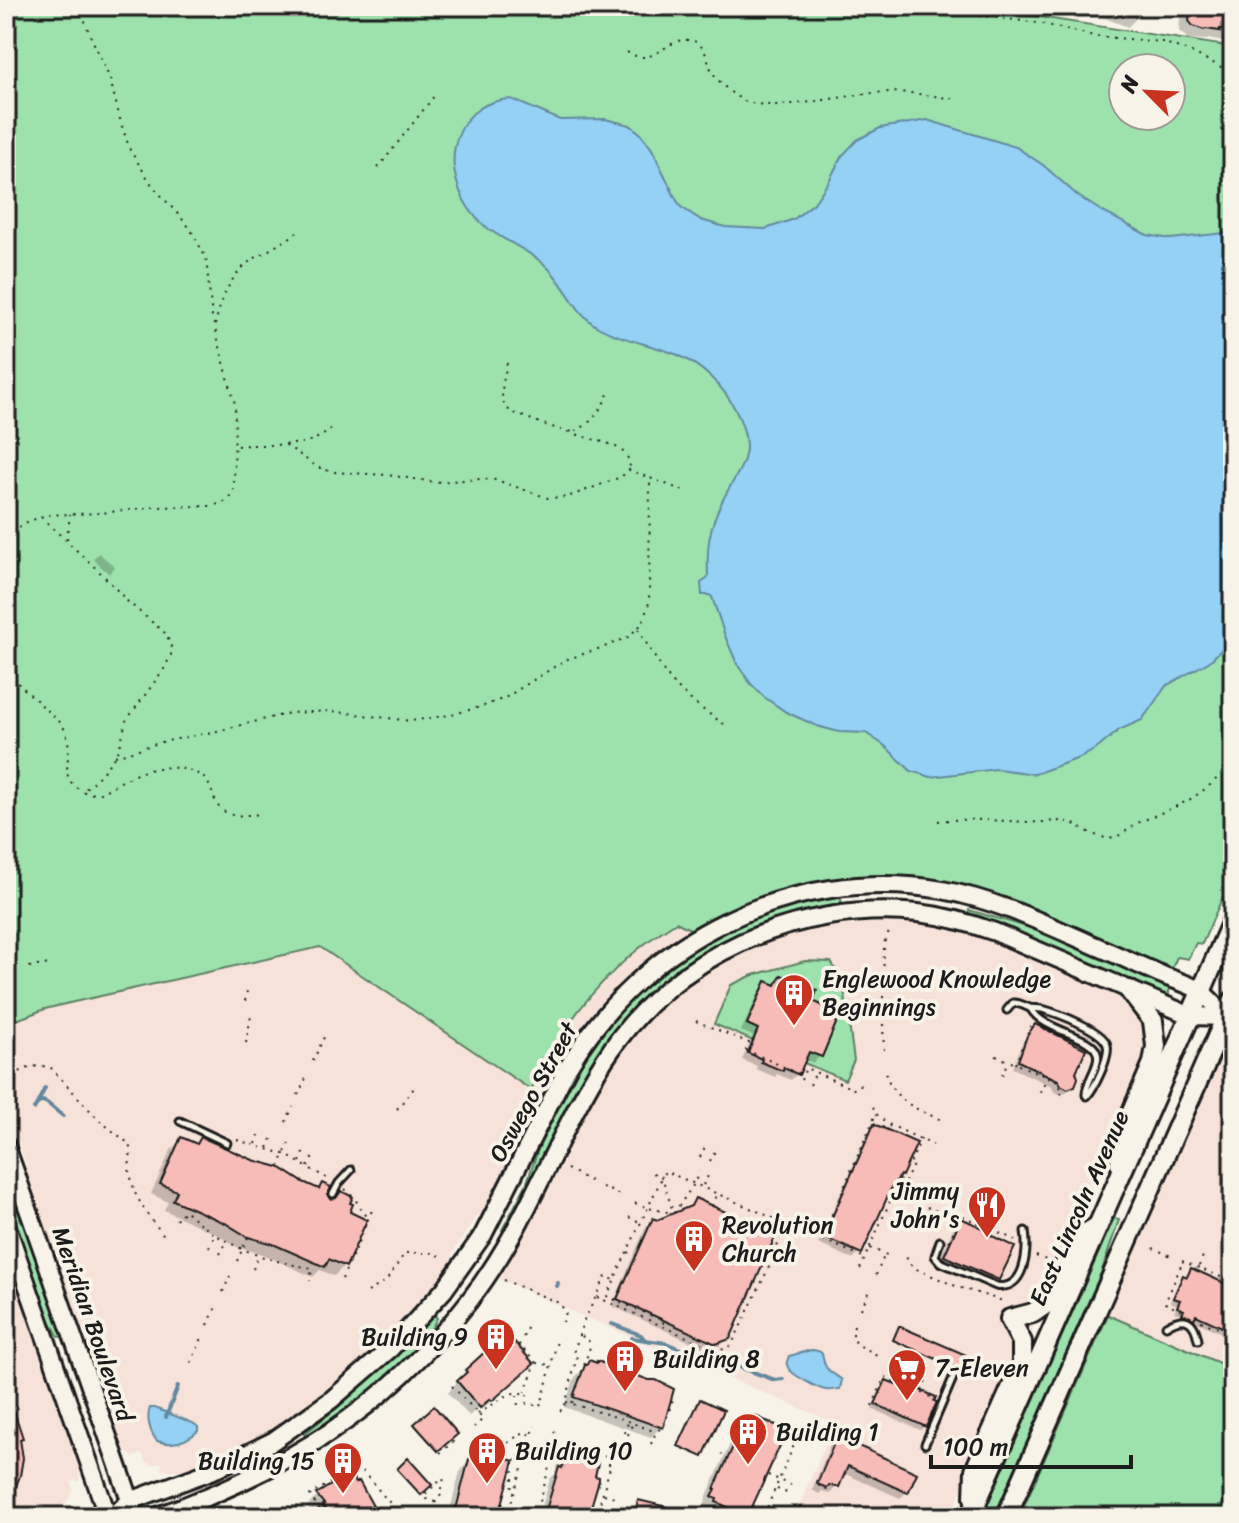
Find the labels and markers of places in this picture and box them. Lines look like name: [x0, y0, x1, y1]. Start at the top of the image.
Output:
place label: Englewood Knowledge Beginnings: [822, 958, 1051, 1028]
building icon: Englewood Knowledge Beginnings: [773, 972, 815, 1027]
place label: Jimmy John's: [890, 1170, 960, 1240]
restaurant icon: Jimmy John's: [966, 1184, 1008, 1239]
place label: Revolution Church: [722, 1204, 833, 1274]
building icon: Revolution Church: [673, 1218, 715, 1273]
place label: Building 9: [361, 1316, 468, 1358]
building icon: Building 9: [475, 1316, 517, 1371]
building icon: Building 8: [604, 1338, 646, 1393]
place label: Building 8: [653, 1338, 760, 1380]
supermarket icon: 7-Eleven: [886, 1347, 928, 1402]
place label: 7-Eleven: [935, 1347, 1029, 1389]
building icon: Building 1: [727, 1411, 769, 1466]
place label: Building 1: [776, 1411, 878, 1453]
building icon: Building 10: [466, 1430, 508, 1485]
place label: Building 10: [515, 1430, 633, 1472]
place label: Building 15: [198, 1440, 315, 1482]
building icon: Building 15: [322, 1440, 364, 1495]

